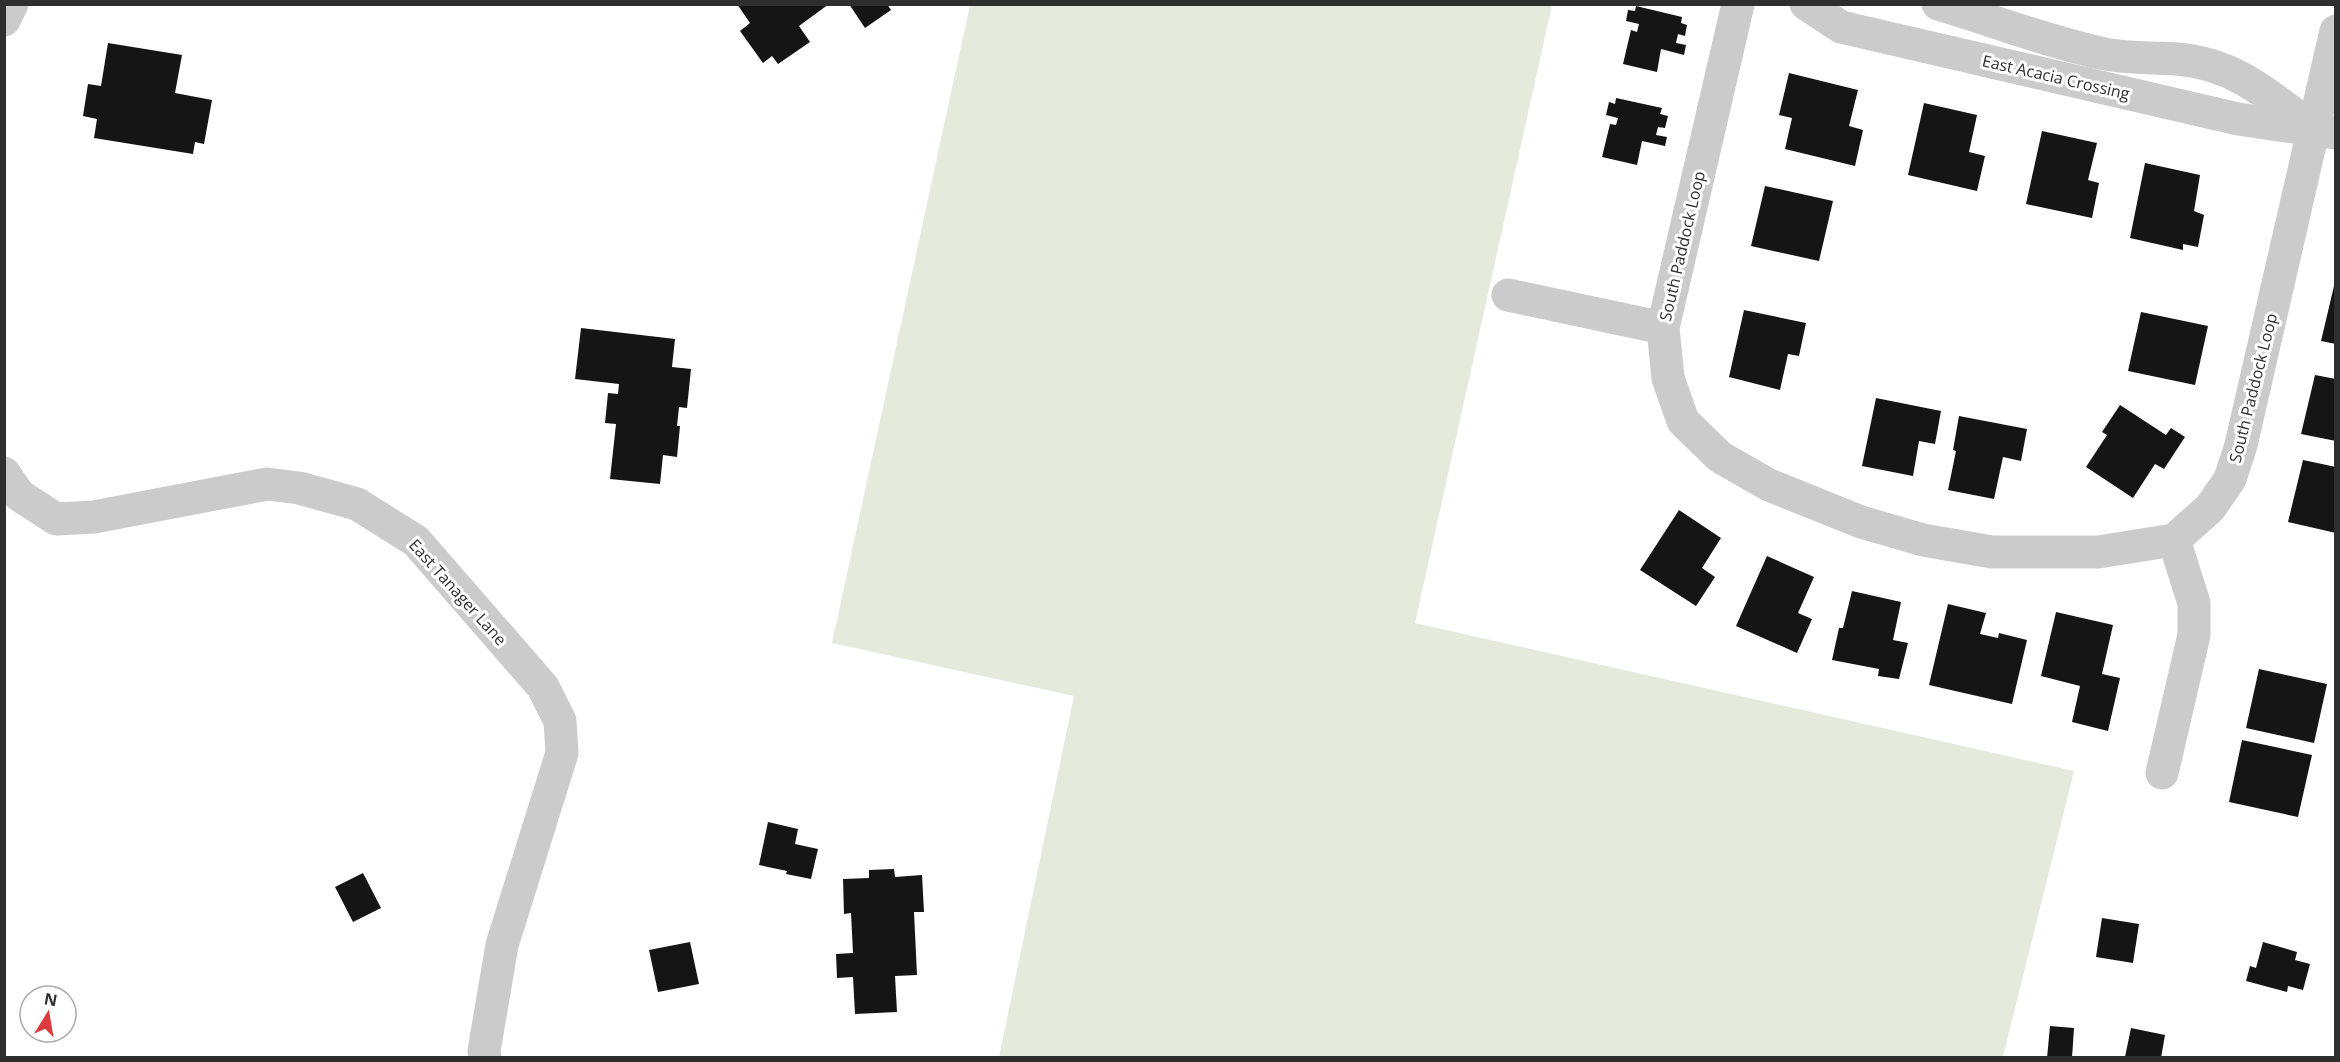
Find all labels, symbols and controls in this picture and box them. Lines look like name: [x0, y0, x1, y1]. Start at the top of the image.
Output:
street label: East Acacia Crossing: [1980, 49, 2132, 105]
street label: South Paddock Loop: [1654, 169, 1710, 323]
street label: South Paddock Loop: [2224, 311, 2282, 465]
street label: East Tanager Lane: [404, 534, 512, 650]
north arrow: [18, 984, 78, 1044]
text: N: [42, 987, 59, 1011]

